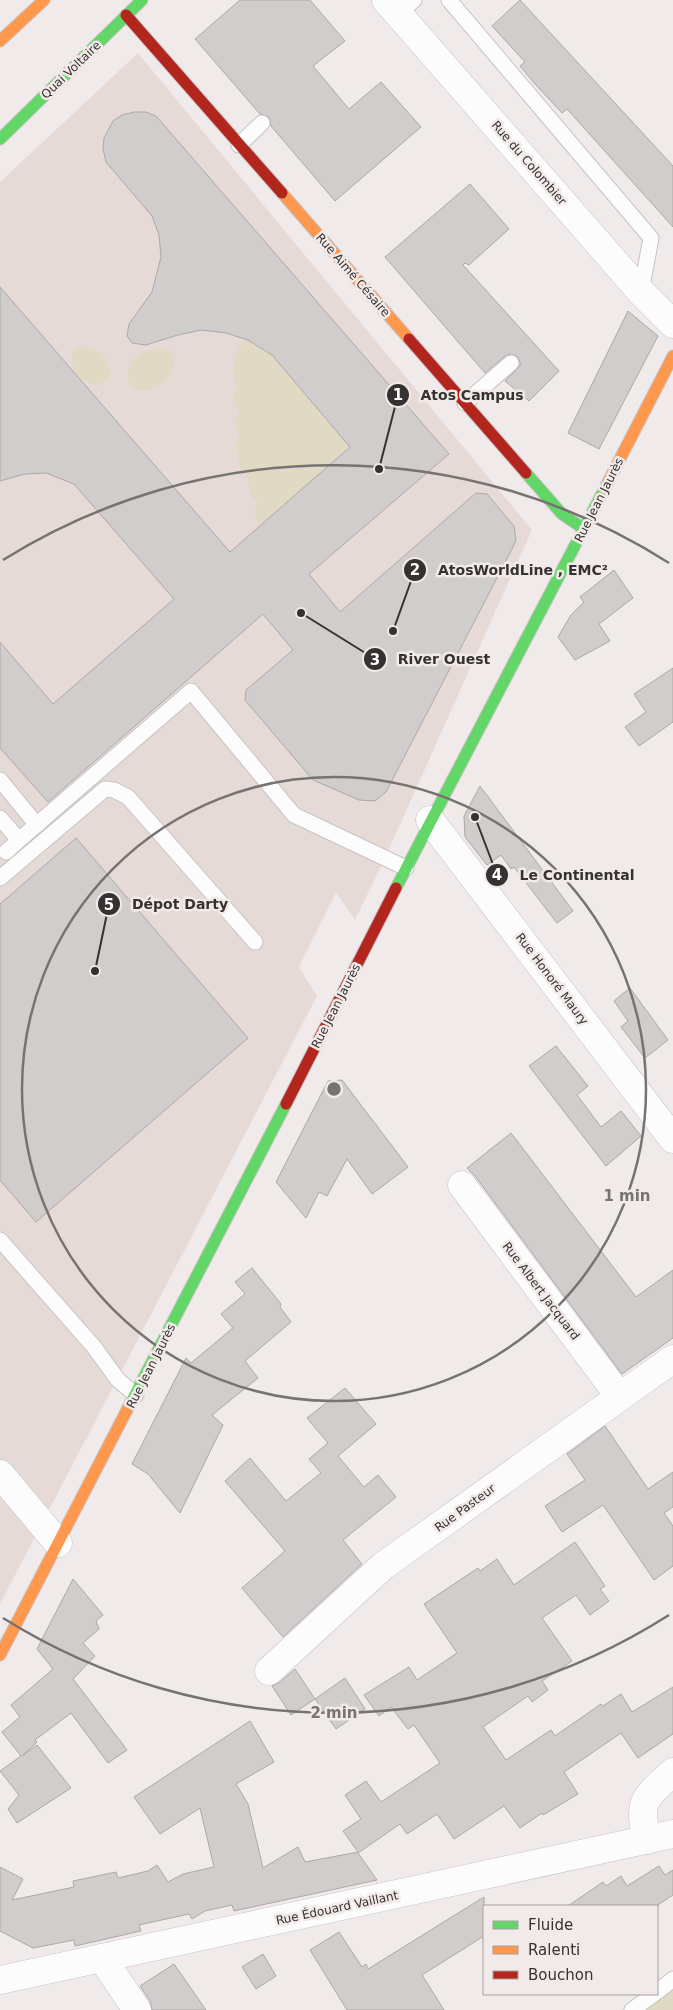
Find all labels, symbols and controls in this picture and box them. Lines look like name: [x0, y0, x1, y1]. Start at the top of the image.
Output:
street label: Quai Voltaire: [38, 38, 104, 102]
street label: Rue du Colombier: [489, 118, 569, 208]
street label: Rue Aimé Césaire: [313, 230, 393, 320]
callout: Atos Campus: [385, 380, 533, 409]
text: 1: [393, 386, 403, 404]
text: Atos Campus: [421, 387, 523, 403]
street label: Rue Jean Jaurès: [572, 455, 626, 545]
callout: AtosWorldLine , EMC²: [403, 556, 618, 585]
text: 2: [410, 561, 420, 579]
text: AtosWorldLine , EMC²: [438, 562, 608, 578]
callout: River Ouest: [363, 645, 500, 674]
text: 3: [370, 651, 380, 669]
text: River Ouest: [398, 651, 490, 667]
callout: Le Continental: [485, 861, 645, 890]
text: 4: [492, 866, 502, 884]
text: Le Continental: [519, 867, 635, 883]
callout: Dépot Darty: [97, 890, 238, 919]
text: 5: [104, 896, 114, 914]
text: Dépot Darty: [132, 896, 228, 912]
street label: Rue Honoré Maury: [513, 930, 591, 1028]
street label: Rue Jean Jaurès: [309, 961, 363, 1051]
centre of rings: [325, 1080, 343, 1098]
text: 1 min: [603, 1187, 651, 1205]
street label: Rue Albert Jacquard: [500, 1239, 582, 1343]
street label: Rue Jean Jaurès: [124, 1321, 178, 1411]
street label: Rue Pasteur: [432, 1481, 498, 1535]
text: 2 min: [310, 1704, 358, 1722]
street label: Rue Édouard Vaillant: [274, 1887, 400, 1928]
legend: [483, 1905, 658, 1995]
text: Fluide: [528, 1916, 573, 1934]
text: Ralenti: [528, 1941, 580, 1959]
text: Bouchon: [528, 1966, 593, 1984]

